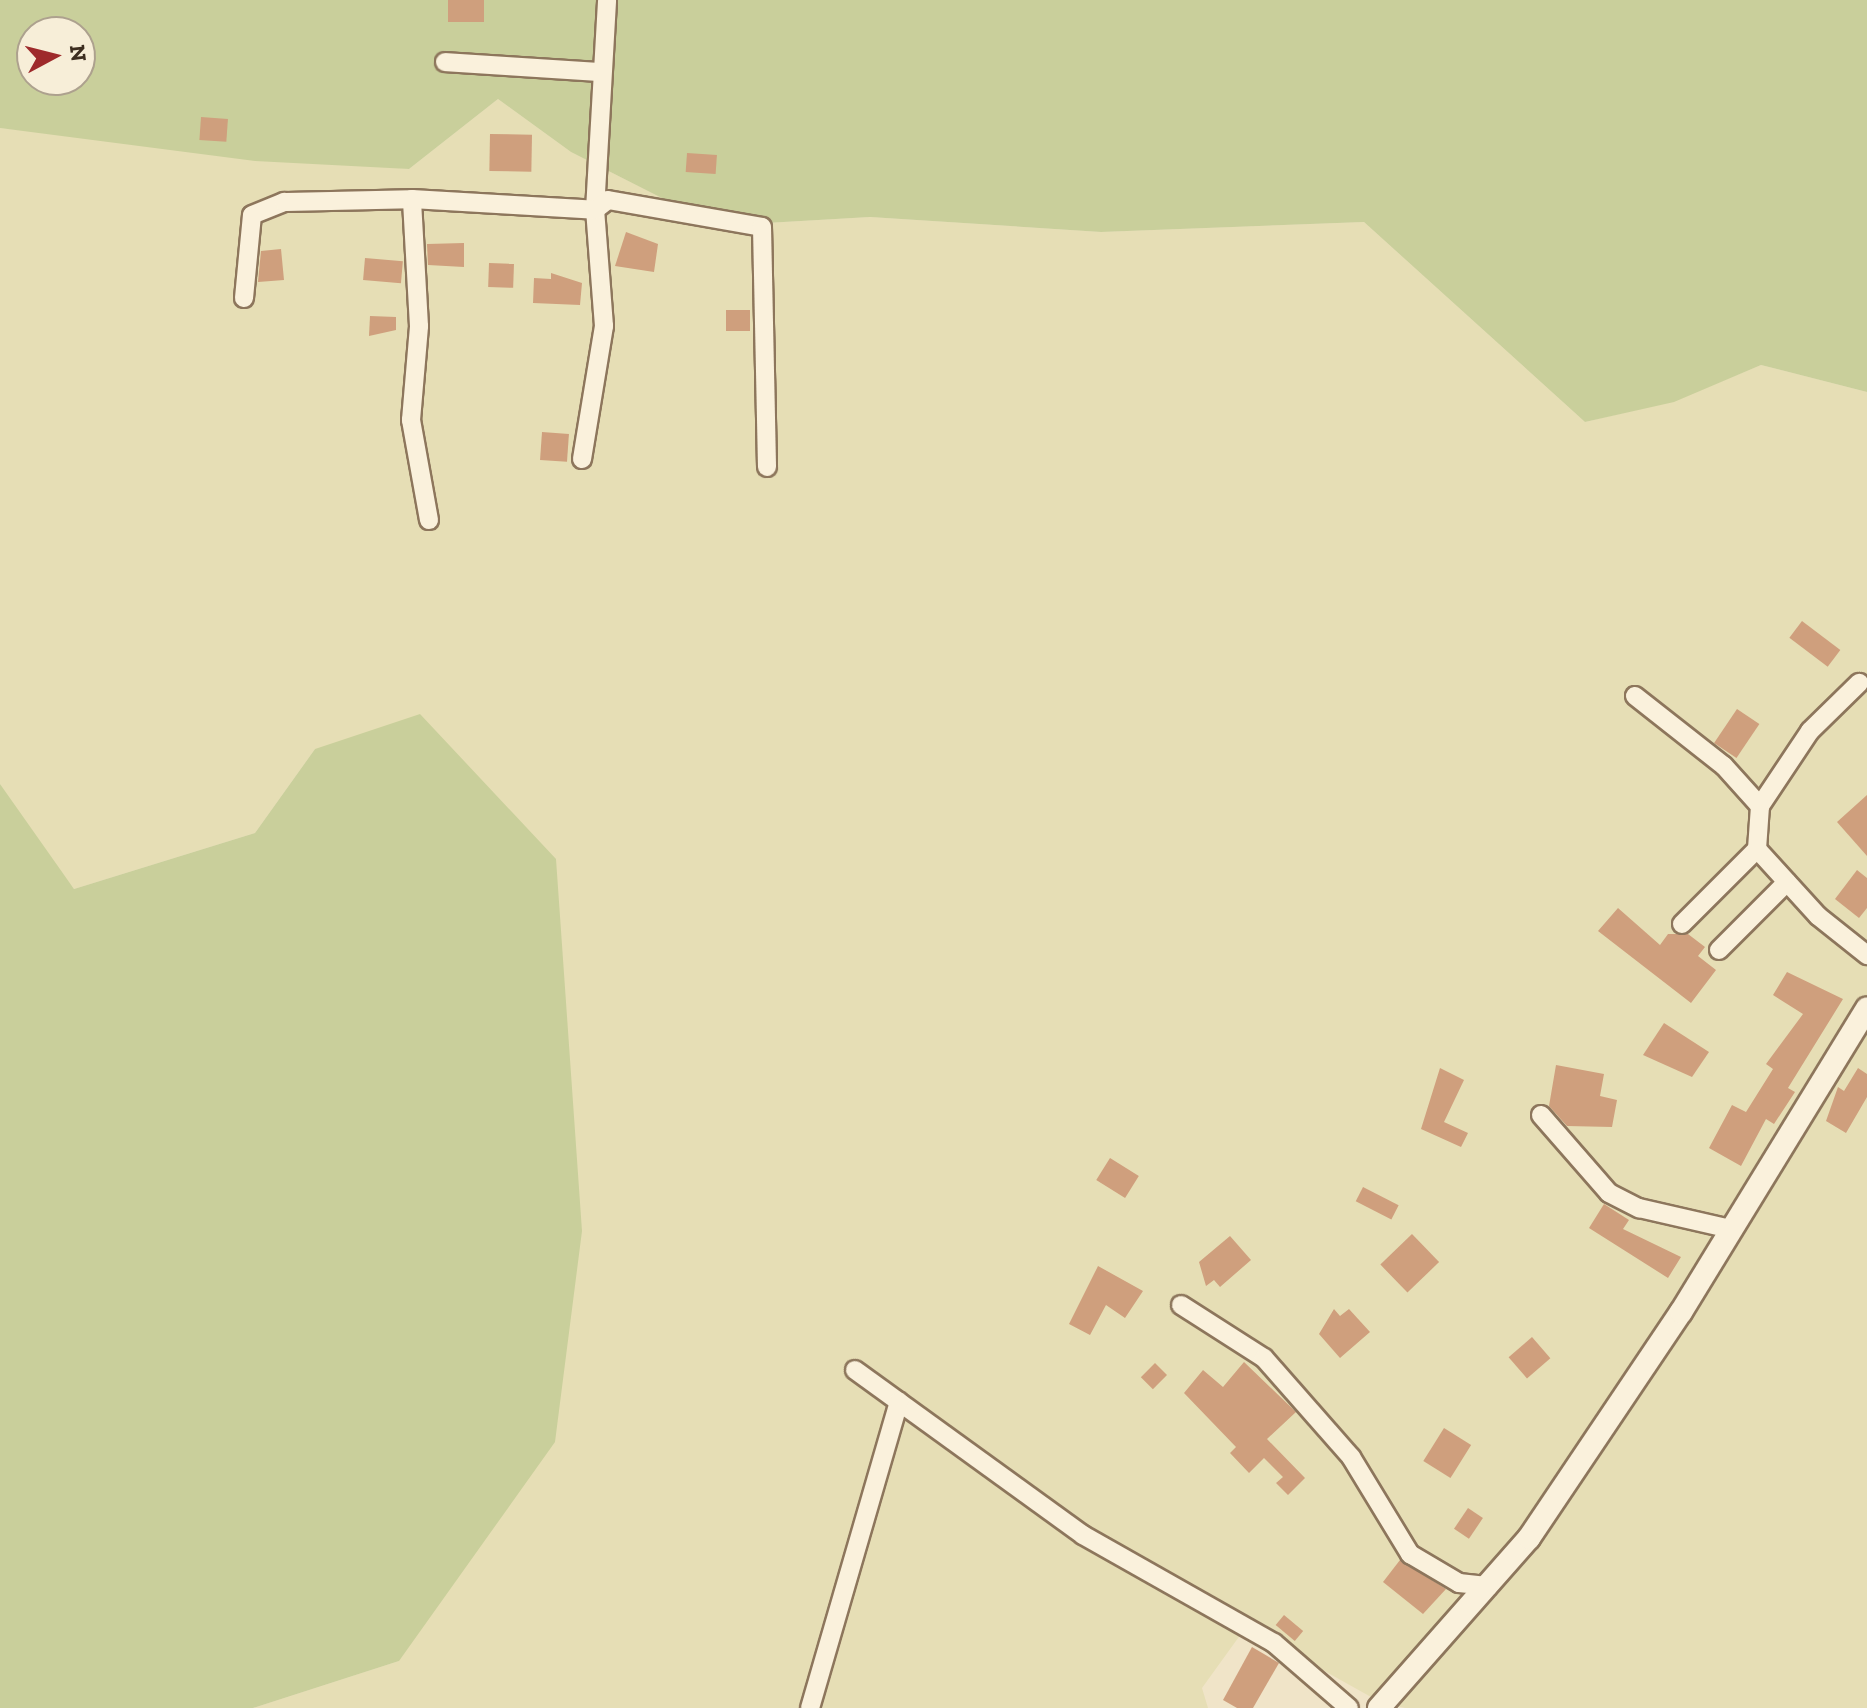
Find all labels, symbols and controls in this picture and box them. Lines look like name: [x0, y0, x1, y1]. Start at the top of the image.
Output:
north arrow: [16, 16, 96, 96]
text: N: [64, 43, 93, 63]

